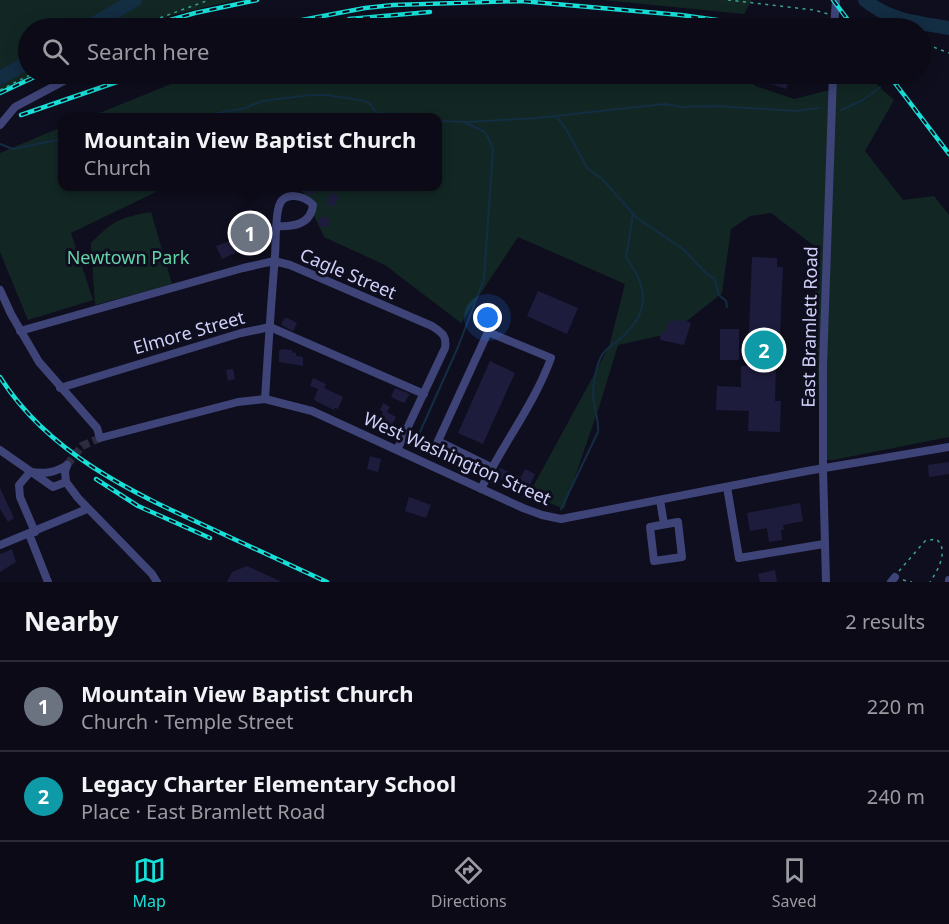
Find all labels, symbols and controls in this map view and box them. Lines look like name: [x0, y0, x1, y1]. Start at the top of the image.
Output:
search box: [18, 18, 931, 84]
icon: search: [39, 35, 72, 68]
text: Search here: [87, 36, 209, 66]
popup: [58, 113, 442, 191]
text: Mountain View Baptist Church: [84, 124, 416, 154]
text: Church: [84, 154, 151, 181]
pin: 1: [230, 210, 270, 256]
street label: Cagle Street: [297, 242, 401, 304]
park label: Newtown Park: [67, 245, 190, 269]
street label: East Bramlett Road: [796, 246, 822, 408]
your location: [473, 303, 502, 332]
street label: Elmore Street: [130, 305, 248, 359]
pin: 2: [744, 328, 783, 372]
street label: West Washington Street: [360, 406, 555, 511]
text: Nearby: [24, 603, 119, 639]
text: 2 results: [845, 608, 925, 635]
text: Mountain View Baptist Church: [81, 678, 413, 708]
text: 1: [38, 693, 49, 720]
text: 220 m: [867, 693, 925, 720]
text: Church · Temple Street: [81, 708, 293, 735]
text: Legacy Charter Elementary School: [81, 768, 456, 798]
text: 2: [38, 783, 49, 810]
text: 240 m: [867, 783, 925, 810]
text: Place · East Bramlett Road: [81, 798, 325, 825]
tab: Map: [132, 854, 166, 912]
tab: Directions: [431, 854, 507, 912]
tab: Saved: [772, 854, 816, 912]

